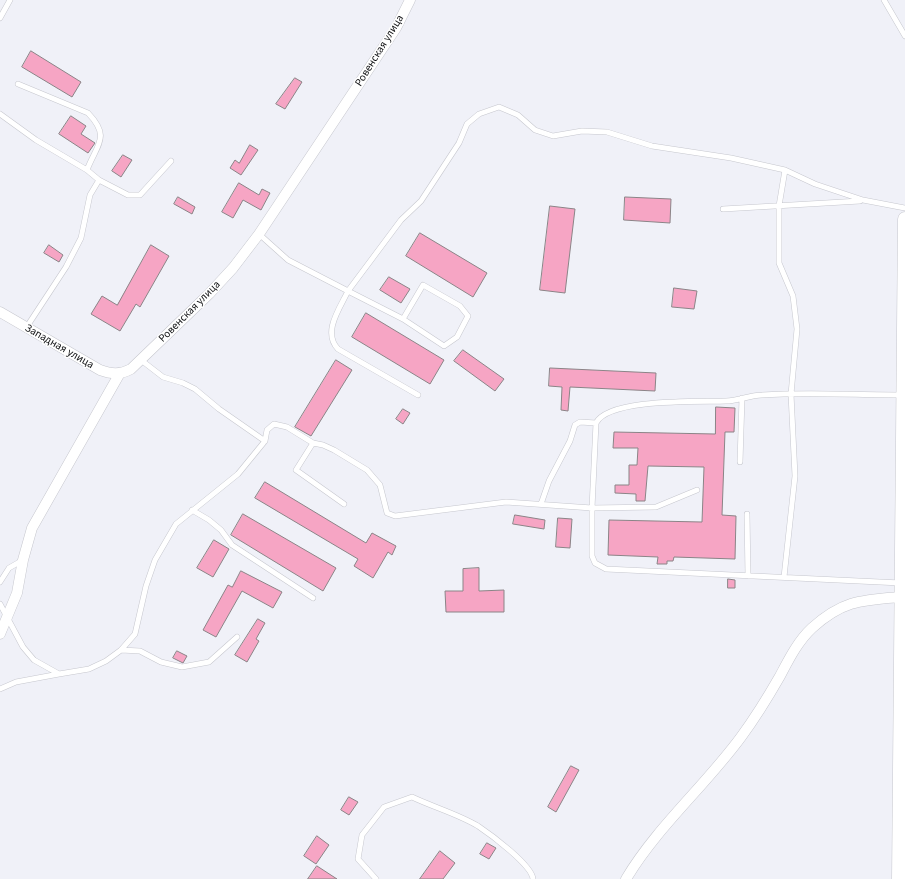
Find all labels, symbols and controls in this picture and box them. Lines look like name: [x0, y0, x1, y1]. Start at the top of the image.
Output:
street label: Ровенская улица: [353, 13, 407, 89]
street label: Ровенская улица: [156, 278, 224, 346]
street label: Западная улица: [22, 322, 96, 372]

